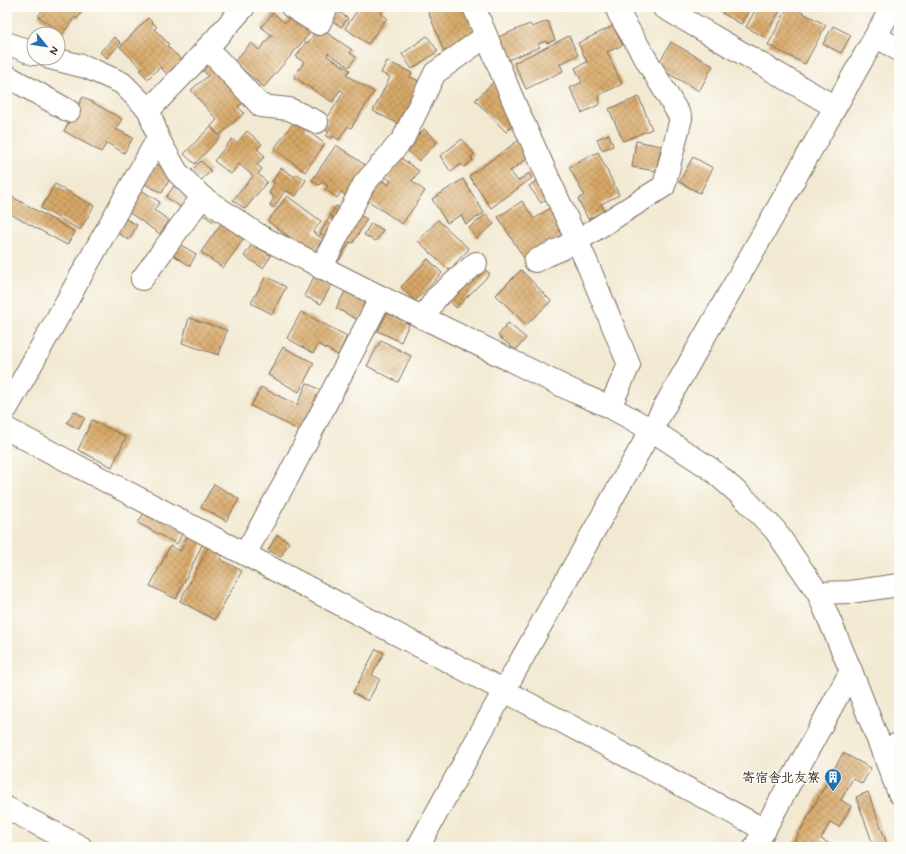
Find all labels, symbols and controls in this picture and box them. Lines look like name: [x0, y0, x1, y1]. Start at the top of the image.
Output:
north arrow: [26, 26, 66, 66]
text: N: [46, 44, 62, 57]
building icon: 寄宿舎北友寮: [823, 767, 843, 792]
place label: 寄宿舎北友寮: [742, 770, 820, 787]

